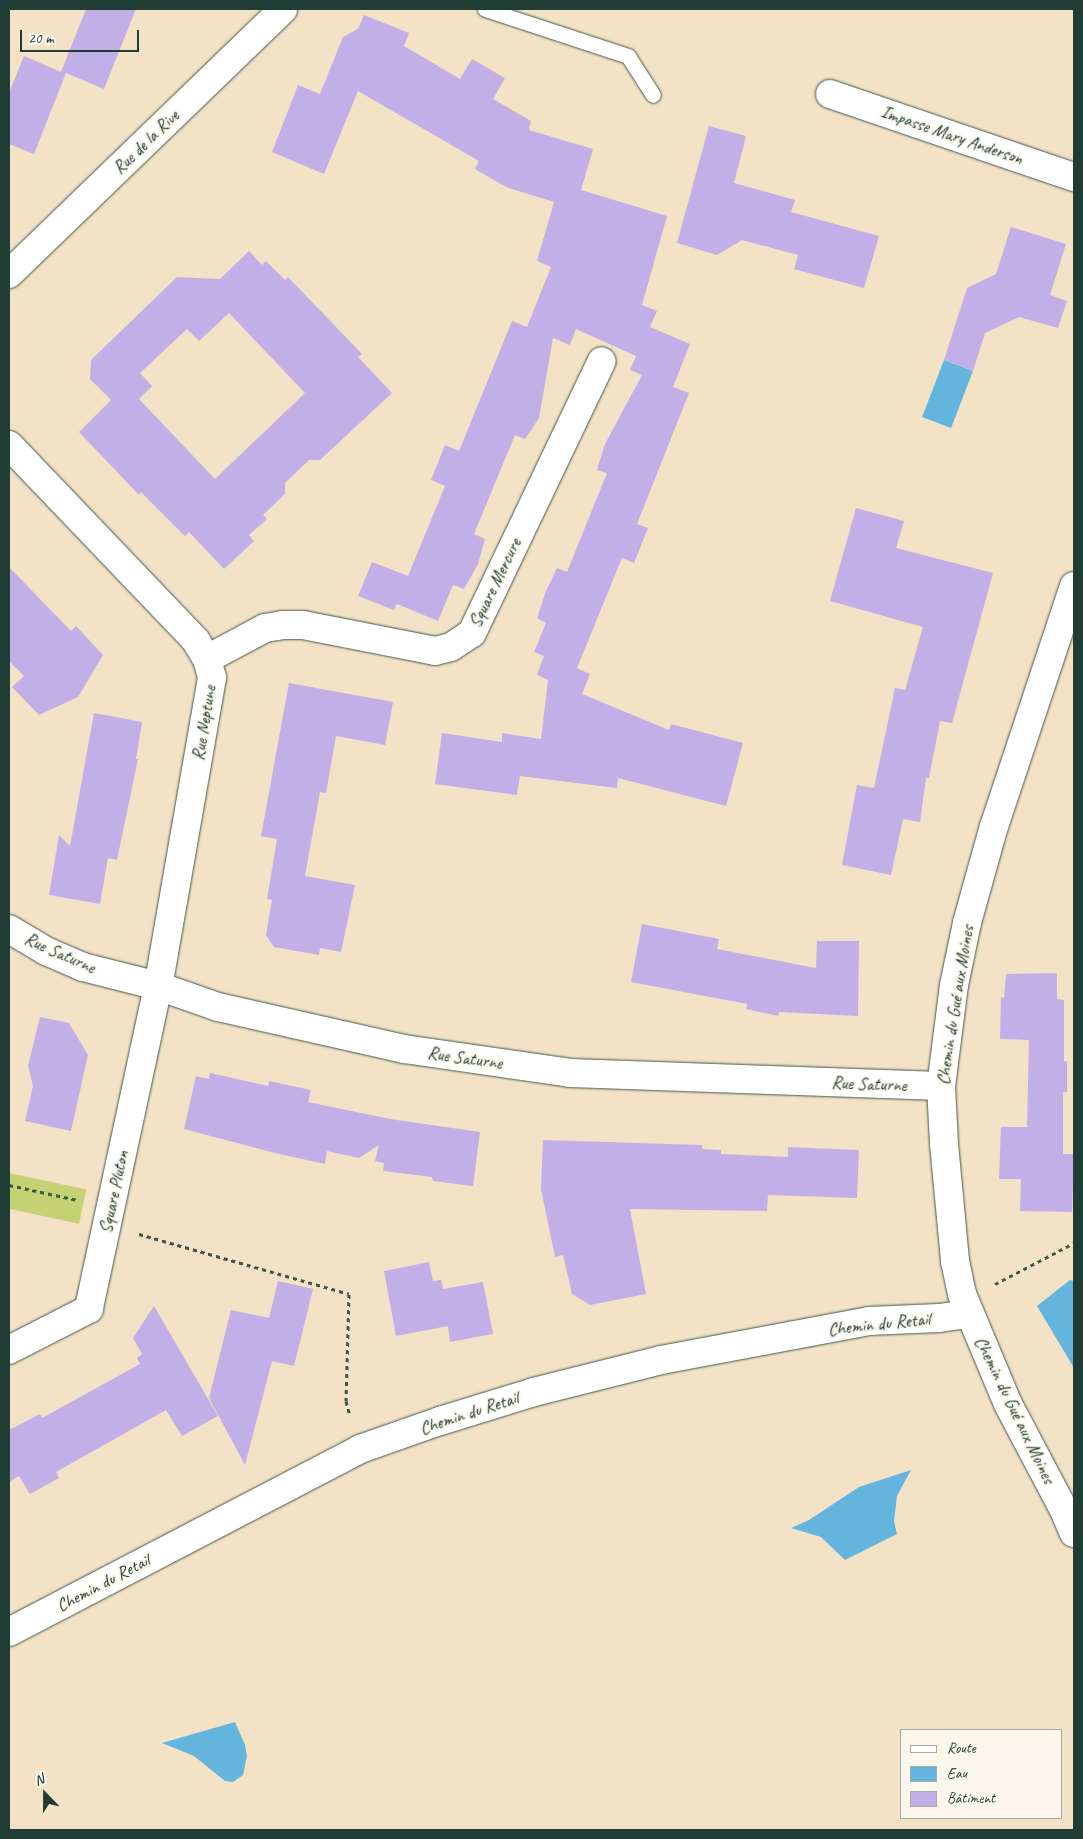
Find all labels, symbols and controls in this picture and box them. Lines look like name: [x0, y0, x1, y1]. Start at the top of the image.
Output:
scale bar: [22, 20, 141, 52]
text: 20 m: [28, 29, 54, 48]
street label: Impasse Mary Anderson: [878, 101, 1026, 169]
street label: Rue de la Rive: [108, 105, 184, 179]
street label: Square Mercure: [464, 535, 526, 631]
street label: Rue Neptune: [187, 684, 221, 762]
street label: Chemin du Gué aux Moines: [932, 924, 978, 1086]
street label: Rue Saturne: [21, 928, 99, 978]
street label: Rue Saturne: [426, 1042, 504, 1074]
street label: Rue Saturne: [831, 1072, 907, 1096]
street label: Square Pluton: [95, 1149, 133, 1235]
street label: Chemin du Retail: [827, 1308, 931, 1340]
street label: Chemin du Gué aux Moines: [970, 1333, 1060, 1487]
street label: Chemin du Retail: [417, 1387, 521, 1439]
street label: Chemin du Retail: [53, 1549, 153, 1617]
legend: [900, 1729, 1063, 1819]
text: Route: [947, 1739, 976, 1758]
text: Eau: [947, 1764, 967, 1783]
north arrow: [20, 1769, 70, 1819]
text: N: [32, 1770, 46, 1789]
text: Bâtiment: [947, 1789, 995, 1808]

